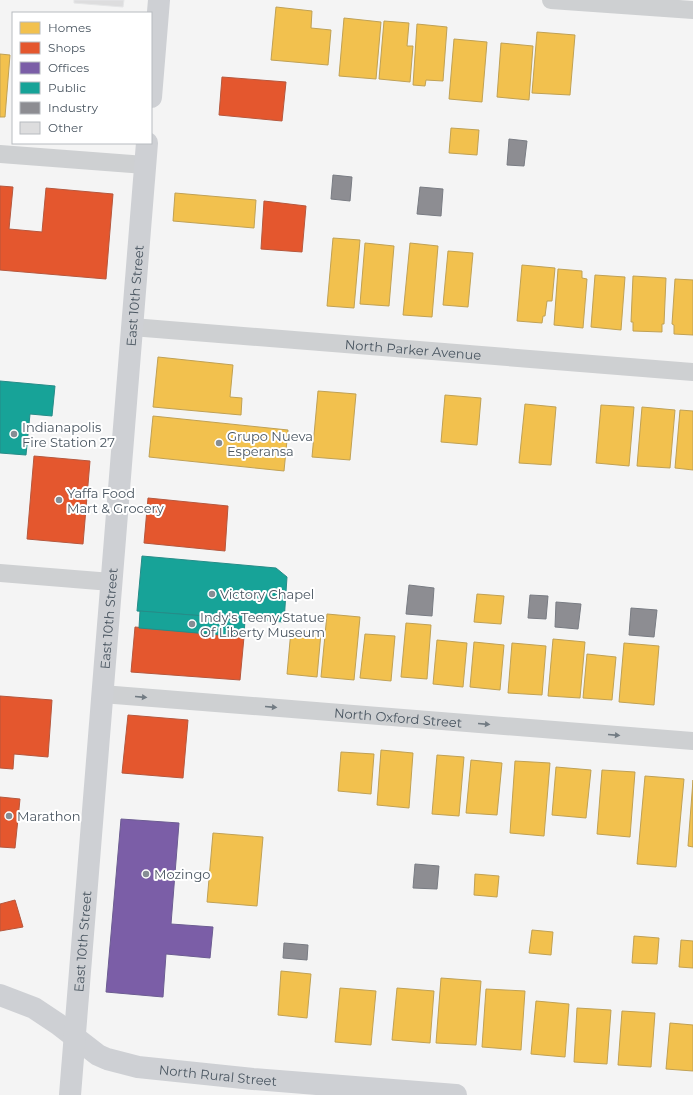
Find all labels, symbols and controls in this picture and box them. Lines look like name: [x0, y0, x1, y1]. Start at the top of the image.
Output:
legend: [12, 12, 152, 144]
text: Homes: [48, 20, 91, 35]
text: Shops: [48, 40, 85, 55]
text: Offices: [48, 60, 89, 75]
text: Public: [48, 80, 86, 95]
text: Industry: [48, 100, 98, 115]
text: Other: [48, 120, 83, 135]
street label: East 10th Street: [123, 244, 147, 347]
street label: North Parker Avenue: [344, 336, 482, 363]
place label: Indianapolis Fire Station 27: [22, 419, 115, 450]
place label: Grupo Nueva Esperansa: [227, 428, 313, 459]
marker: Indianapolis Fire Station 27: [9, 429, 19, 439]
marker: Grupo Nueva Esperansa: [214, 438, 224, 448]
place label: Yaffa Food Mart & Grocery: [67, 485, 165, 516]
marker: Yaffa Food Mart & Grocery: [54, 495, 64, 505]
street label: East 10th Street: [96, 567, 121, 670]
place label: Victory Chapel: [220, 586, 314, 602]
marker: Victory Chapel: [207, 589, 217, 599]
place label: Indy's Teeny Statue Of Liberty Museum: [200, 609, 325, 640]
marker: Indy's Teeny Statue Of Liberty Museum: [187, 619, 197, 629]
one-way arrow: [135, 693, 147, 700]
one-way arrow: [265, 704, 277, 711]
street label: North Oxford Street: [333, 704, 463, 731]
one-way arrow: [478, 721, 490, 728]
one-way arrow: [608, 732, 620, 738]
place label: Marathon: [17, 808, 80, 824]
marker: Marathon: [4, 811, 14, 821]
place label: Mozingo: [154, 866, 210, 882]
marker: Mozingo: [141, 869, 151, 879]
street label: East 10th Street: [70, 890, 94, 993]
street label: North Rural Street: [158, 1061, 277, 1089]

